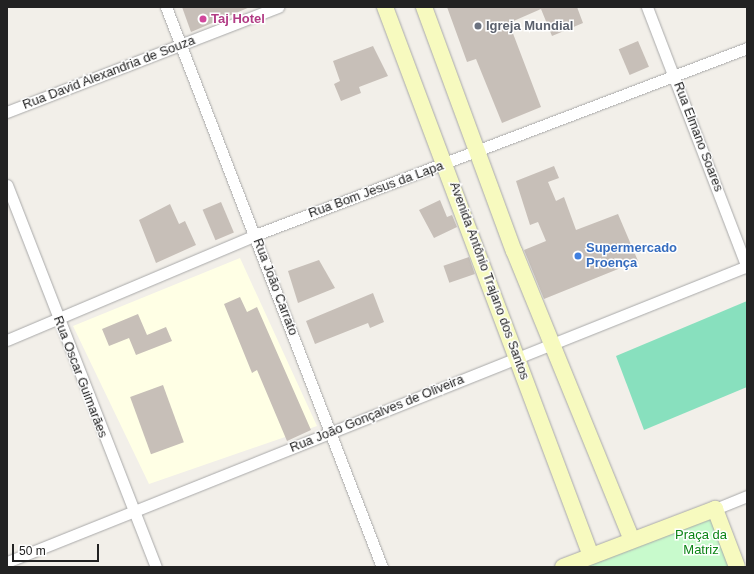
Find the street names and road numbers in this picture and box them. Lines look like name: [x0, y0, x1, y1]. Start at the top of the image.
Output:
street label: Rua David Alexandria de Souza: [20, 33, 198, 113]
street label: Rua Elmano Soares: [670, 80, 726, 194]
street label: Rua Bom Jesus da Lapa: [306, 158, 446, 222]
street label: Avenida Antônio Trajano dos Santos: [446, 180, 532, 382]
street label: Rua João Carrato: [249, 236, 301, 338]
street label: Rua Oscar Guimarães: [50, 314, 110, 440]
street label: Rua João Gonçalves de Oliveira: [288, 372, 466, 456]

